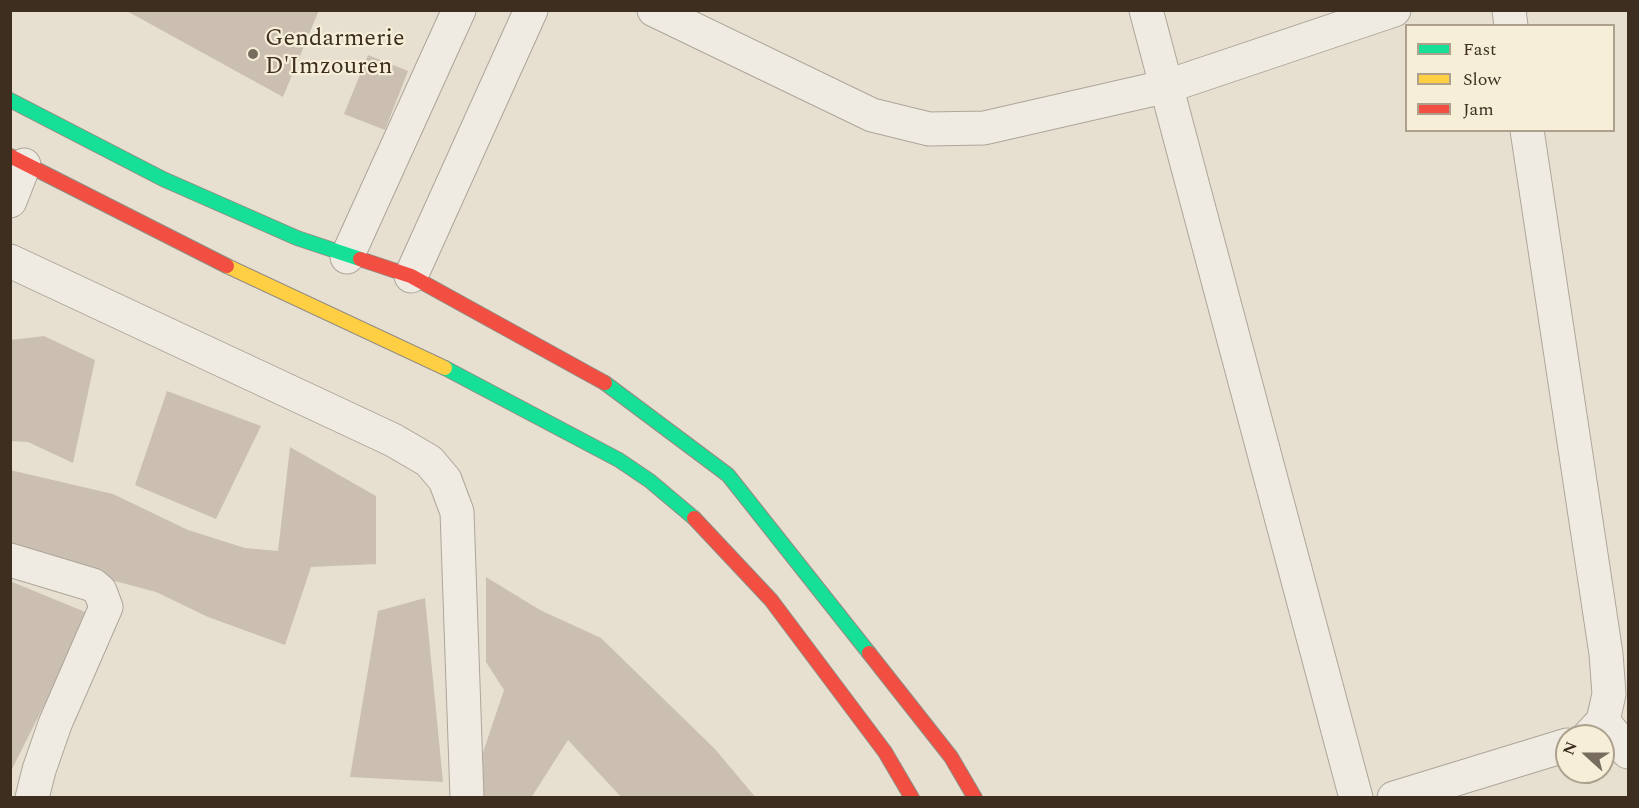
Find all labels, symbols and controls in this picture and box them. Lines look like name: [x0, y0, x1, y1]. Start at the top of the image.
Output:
legend: [1405, 24, 1615, 132]
place label: Gendarmerie D'Imzouren: [265, 26, 405, 82]
text: Fast: [1463, 36, 1496, 63]
marker: Gendarmerie D'Imzouren: [246, 47, 260, 61]
text: Slow: [1463, 66, 1501, 93]
text: Jam: [1463, 96, 1494, 123]
north arrow: [1555, 724, 1615, 784]
text: N: [1557, 738, 1584, 759]

